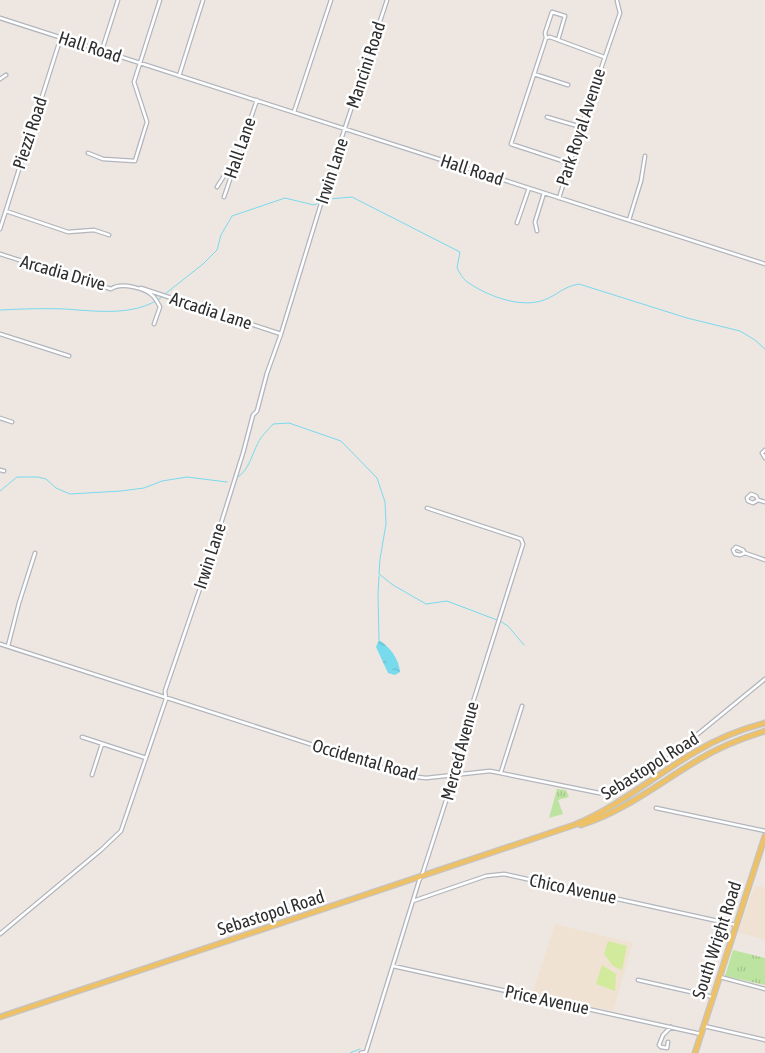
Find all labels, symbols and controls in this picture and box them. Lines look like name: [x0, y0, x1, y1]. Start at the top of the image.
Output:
street label: Mancini Road: [342, 19, 389, 111]
street label: Hall Road: [56, 26, 124, 67]
street label: Park Royal Avenue: [552, 65, 609, 188]
street label: Piezzi Road: [8, 94, 51, 172]
street label: Hall Lane: [219, 115, 260, 181]
street label: Irwin Lane: [311, 135, 352, 207]
street label: Hall Road: [438, 149, 506, 190]
street label: Arcadia Drive: [18, 250, 108, 295]
street label: Arcadia Lane: [168, 287, 255, 334]
street label: Irwin Lane: [189, 520, 230, 592]
street label: Merced Avenue: [436, 699, 483, 802]
street label: Sebastopol Road: [597, 727, 702, 804]
street label: Occidental Road: [310, 734, 420, 785]
street label: Chico Avenue: [528, 869, 619, 908]
street label: South Wright Road: [688, 879, 745, 1001]
street label: Sebastopol Road: [215, 885, 327, 940]
street label: Price Avenue: [503, 980, 591, 1019]

